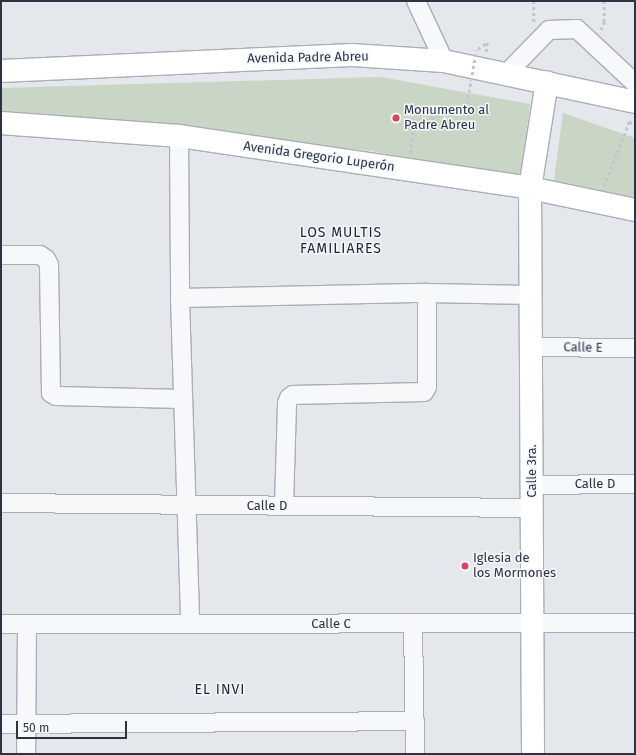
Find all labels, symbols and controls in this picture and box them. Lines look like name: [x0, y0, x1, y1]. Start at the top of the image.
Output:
street label: Avenida Padre Abreu: [247, 49, 369, 67]
place label: Monumento al Padre Abreu: [404, 103, 489, 134]
marker: Monumento al Padre Abreu: [391, 113, 401, 123]
street label: Avenida Gregorio Luperón: [242, 139, 396, 175]
district label: LOS MULTIS FAMILIARES: [300, 225, 382, 258]
street label: Calle E: [563, 340, 603, 356]
street label: Calle 3ra.: [524, 444, 540, 498]
street label: Calle D: [575, 476, 615, 492]
street label: Calle D: [247, 498, 287, 514]
place label: Iglesia de los Mormones: [473, 551, 556, 582]
marker: Iglesia de los Mormones: [460, 561, 470, 571]
street label: Calle C: [311, 616, 351, 632]
district label: EL INVI: [195, 682, 245, 698]
scale bar: [18, 713, 129, 739]
text: 50 m: [23, 721, 49, 735]

